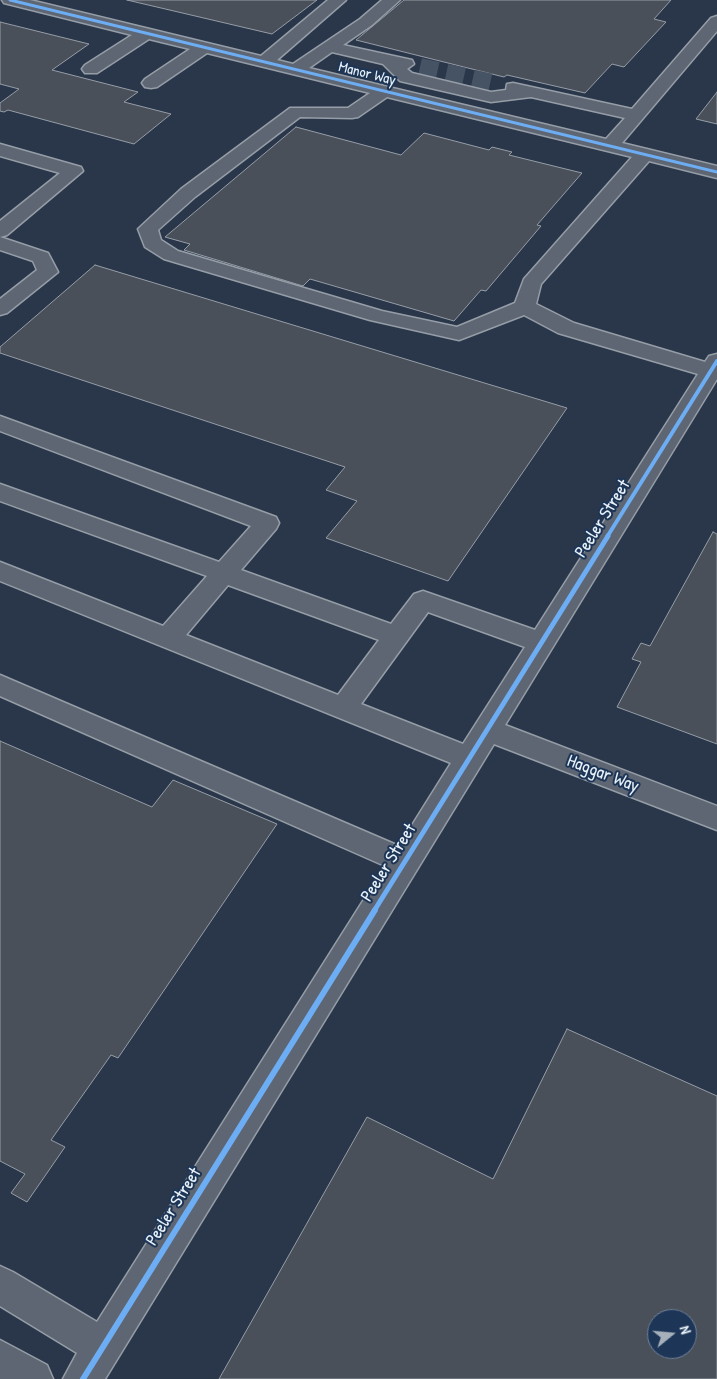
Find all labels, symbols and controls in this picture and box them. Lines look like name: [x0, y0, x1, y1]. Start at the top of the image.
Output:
street label: Manor Way: [337, 58, 397, 90]
street label: Peeler Street: [571, 476, 635, 562]
street label: Haggar Way: [564, 750, 642, 798]
street label: Peeler Street: [357, 820, 421, 906]
street label: Peeler Street: [142, 1164, 206, 1250]
north arrow: [647, 1309, 697, 1359]
text: N: [676, 1323, 696, 1336]

